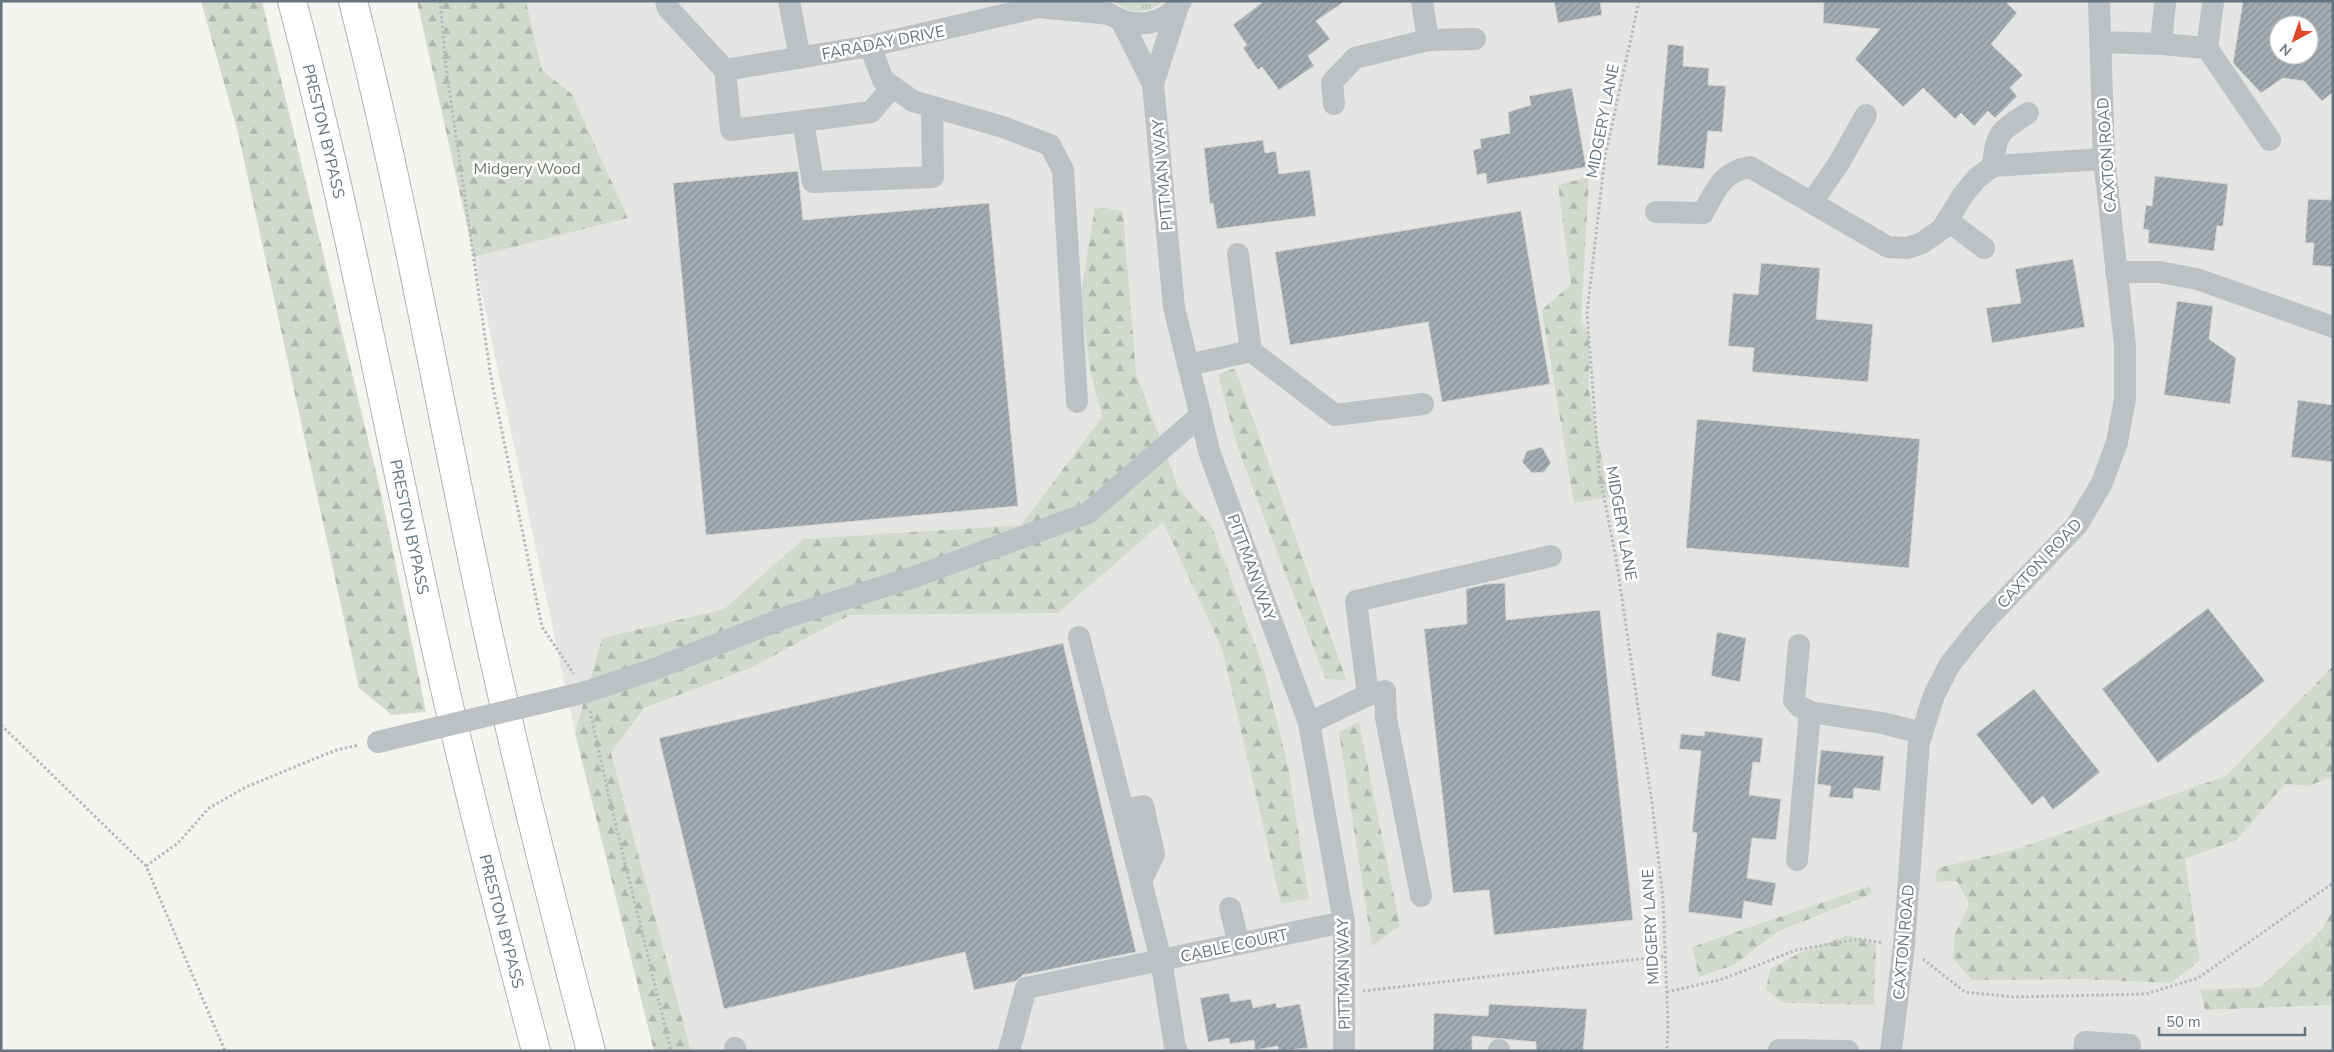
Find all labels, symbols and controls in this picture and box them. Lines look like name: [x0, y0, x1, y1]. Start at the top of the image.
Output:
north arrow: [2269, 15, 2319, 65]
street label: FARADAY DRIVE: [820, 20, 946, 66]
text: N: [2276, 39, 2296, 60]
street label: PRESTON BYPASS: [297, 62, 350, 201]
street label: MIDGERY LANE: [1581, 62, 1625, 180]
street label: CAXTON ROAD: [2092, 96, 2122, 213]
street label: PITTMAN WAY: [1147, 118, 1179, 232]
park label: Midgery Wood: [474, 158, 580, 180]
street label: PRESTON BYPASS: [384, 458, 434, 597]
street label: MIDGERY LANE: [1600, 464, 1642, 582]
street label: PITTMAN WAY: [1222, 511, 1281, 624]
street label: CAXTON ROAD: [1992, 514, 2087, 613]
street label: PRESTON BYPASS: [473, 852, 529, 991]
street label: MIDGERY LANE: [1637, 868, 1665, 985]
street label: CAXTON ROAD: [1888, 884, 1920, 1001]
street label: PITTMAN WAY: [1332, 917, 1356, 1030]
street label: CABLE COURT: [1178, 924, 1290, 968]
scale bar: [2159, 1004, 2305, 1036]
text: 50 m: [2166, 1012, 2201, 1032]

